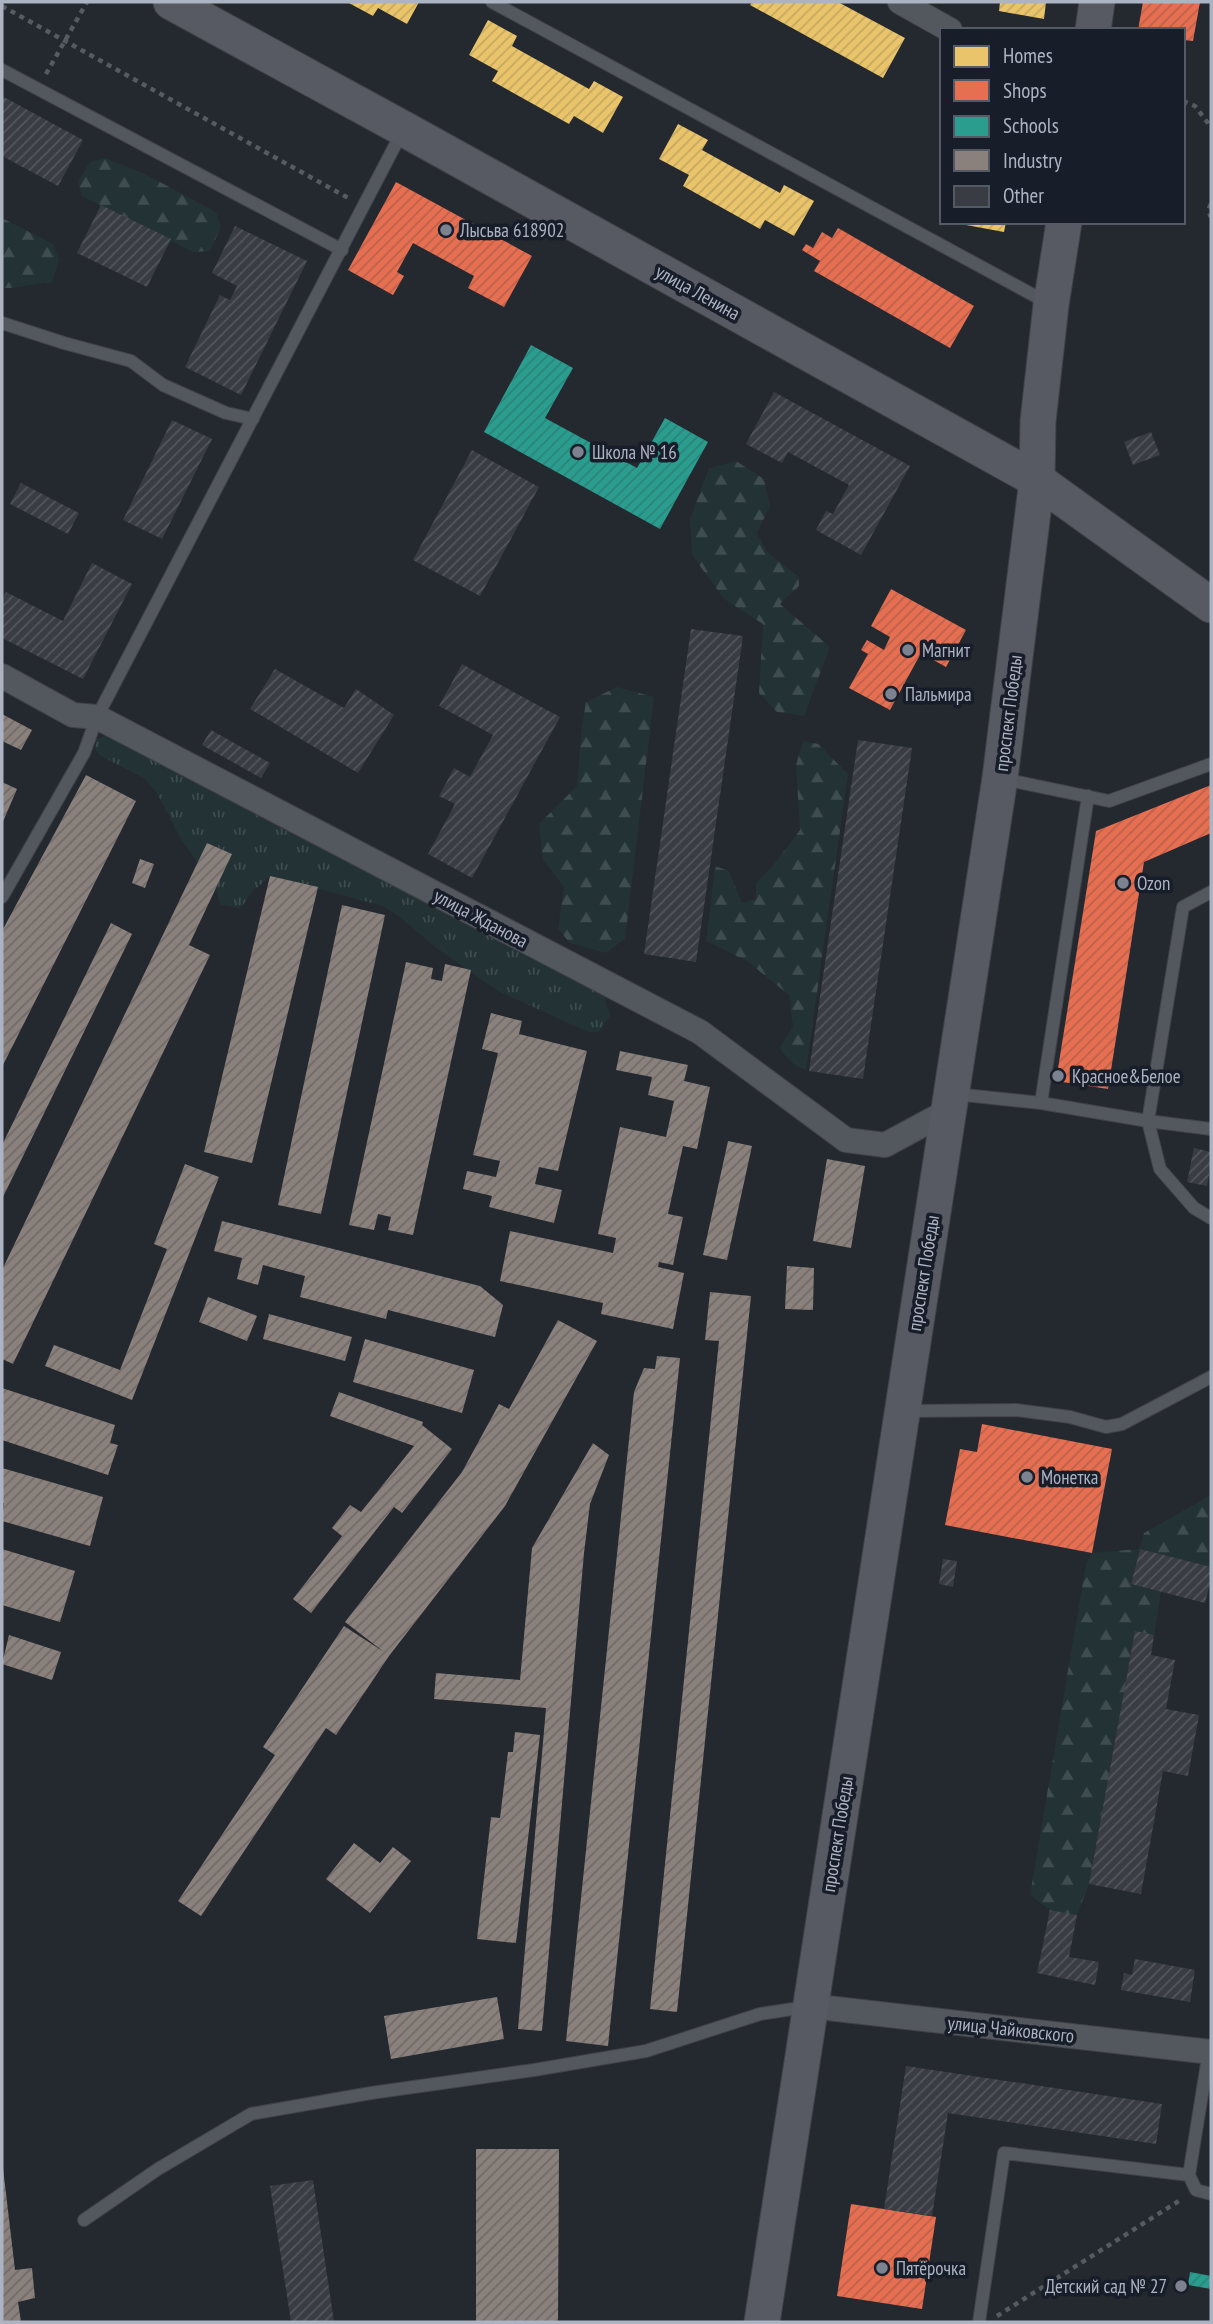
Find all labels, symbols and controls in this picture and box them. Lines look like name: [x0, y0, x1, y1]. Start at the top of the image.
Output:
legend: [940, 28, 1185, 224]
text: Homes: [1003, 42, 1053, 69]
text: Shops: [1003, 77, 1047, 104]
text: Schools: [1003, 112, 1059, 139]
text: Industry: [1003, 147, 1062, 174]
text: Other: [1003, 182, 1044, 209]
place label: Лысьва 618902: [459, 218, 564, 242]
marker: Лысьва 618902: [438, 222, 454, 238]
street label: улица Ленина: [652, 259, 744, 325]
place label: Школа № 16: [592, 440, 677, 464]
marker: Школа № 16: [570, 444, 586, 460]
place label: Магнит: [922, 638, 971, 662]
marker: Магнит: [900, 642, 916, 658]
street label: проспект Победы: [989, 654, 1027, 772]
place label: Пальмира: [905, 682, 972, 706]
marker: Пальмира: [883, 686, 899, 702]
place label: Ozon: [1137, 871, 1170, 895]
marker: Ozon: [1115, 875, 1131, 891]
street label: улица Жданова: [430, 883, 532, 953]
place label: Красное&Белое: [1072, 1064, 1181, 1088]
marker: Красное&Белое: [1050, 1068, 1066, 1084]
street label: проспект Победы: [902, 1213, 944, 1333]
place label: Монетка: [1041, 1465, 1098, 1489]
marker: Монетка: [1019, 1469, 1035, 1485]
street label: проспект Победы: [816, 1774, 858, 1894]
street label: улица Чайковского: [947, 2010, 1075, 2048]
place label: Пятёрочка: [896, 2256, 966, 2280]
marker: Пятёрочка: [874, 2260, 890, 2276]
place label: Детский сад № 27: [1045, 2274, 1167, 2298]
marker: Детский сад № 27: [1173, 2278, 1189, 2294]

